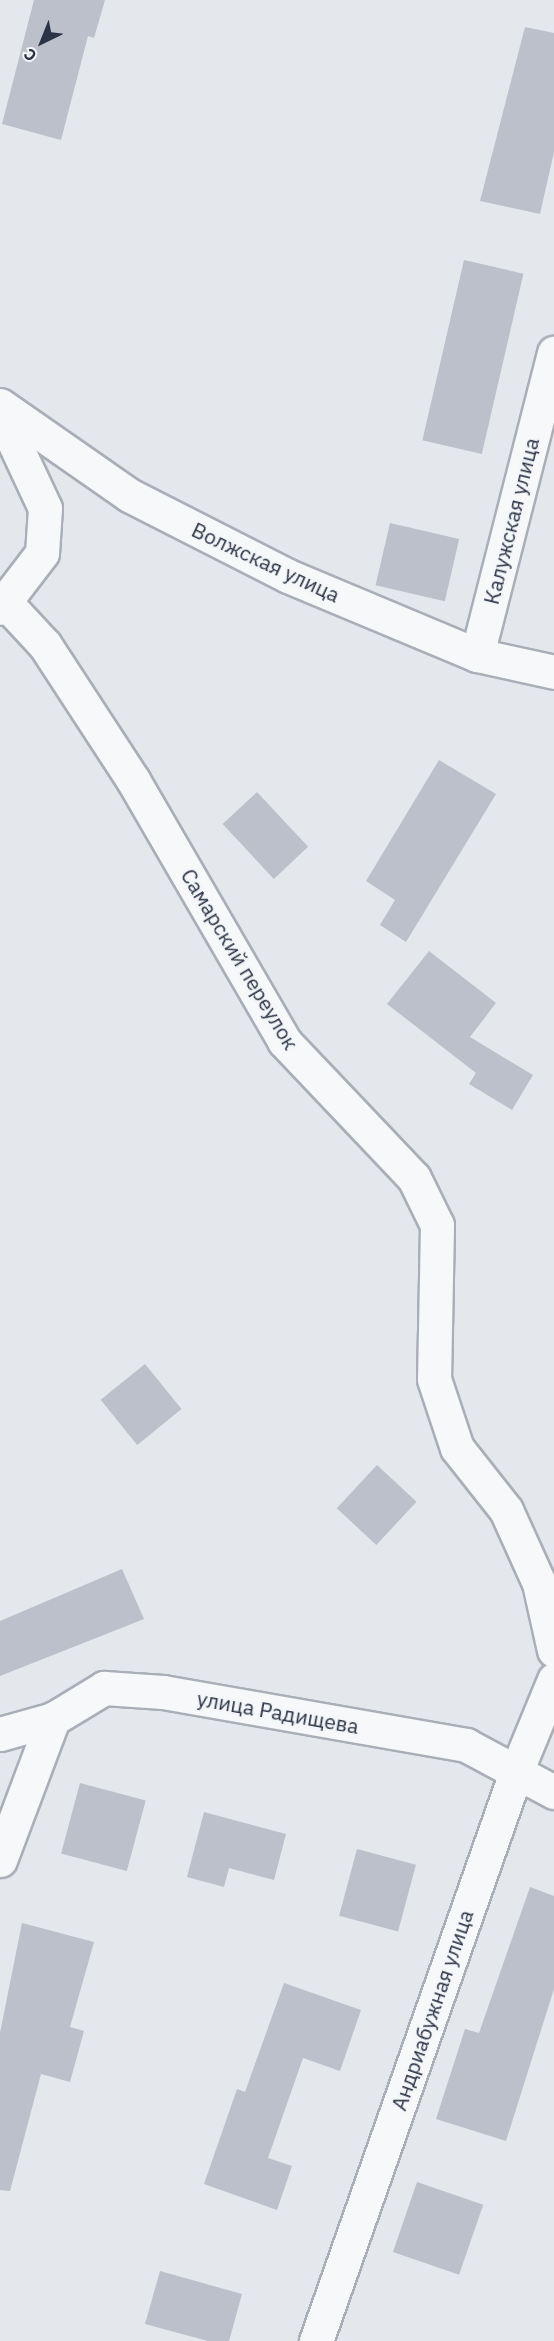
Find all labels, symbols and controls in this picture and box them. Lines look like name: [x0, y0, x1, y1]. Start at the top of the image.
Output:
north arrow: [12, 12, 72, 72]
text: С: [19, 44, 40, 66]
street label: Калужская улица: [478, 435, 544, 607]
street label: Волжская улица: [188, 517, 344, 607]
street label: Самарский переулок: [176, 864, 304, 1054]
street label: улица Радищева: [195, 1685, 361, 1739]
street label: Андриабужная улица: [386, 1906, 478, 2114]

